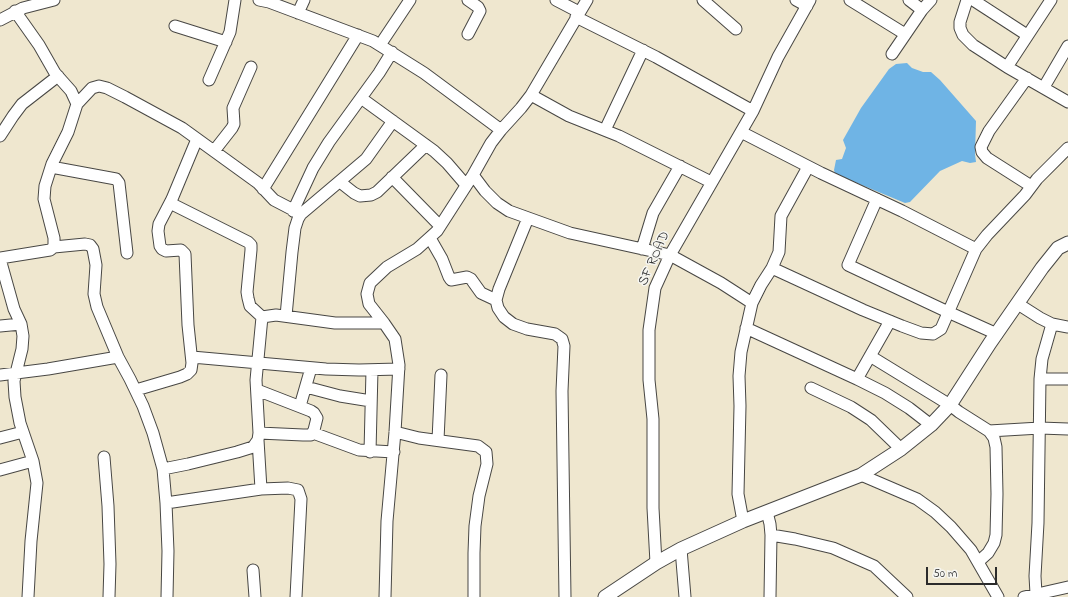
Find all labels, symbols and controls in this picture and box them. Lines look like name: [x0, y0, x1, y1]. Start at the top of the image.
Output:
street label: SF ROAD: [636, 229, 674, 289]
scale bar: [928, 559, 999, 585]
text: 50 m: [933, 565, 957, 583]

